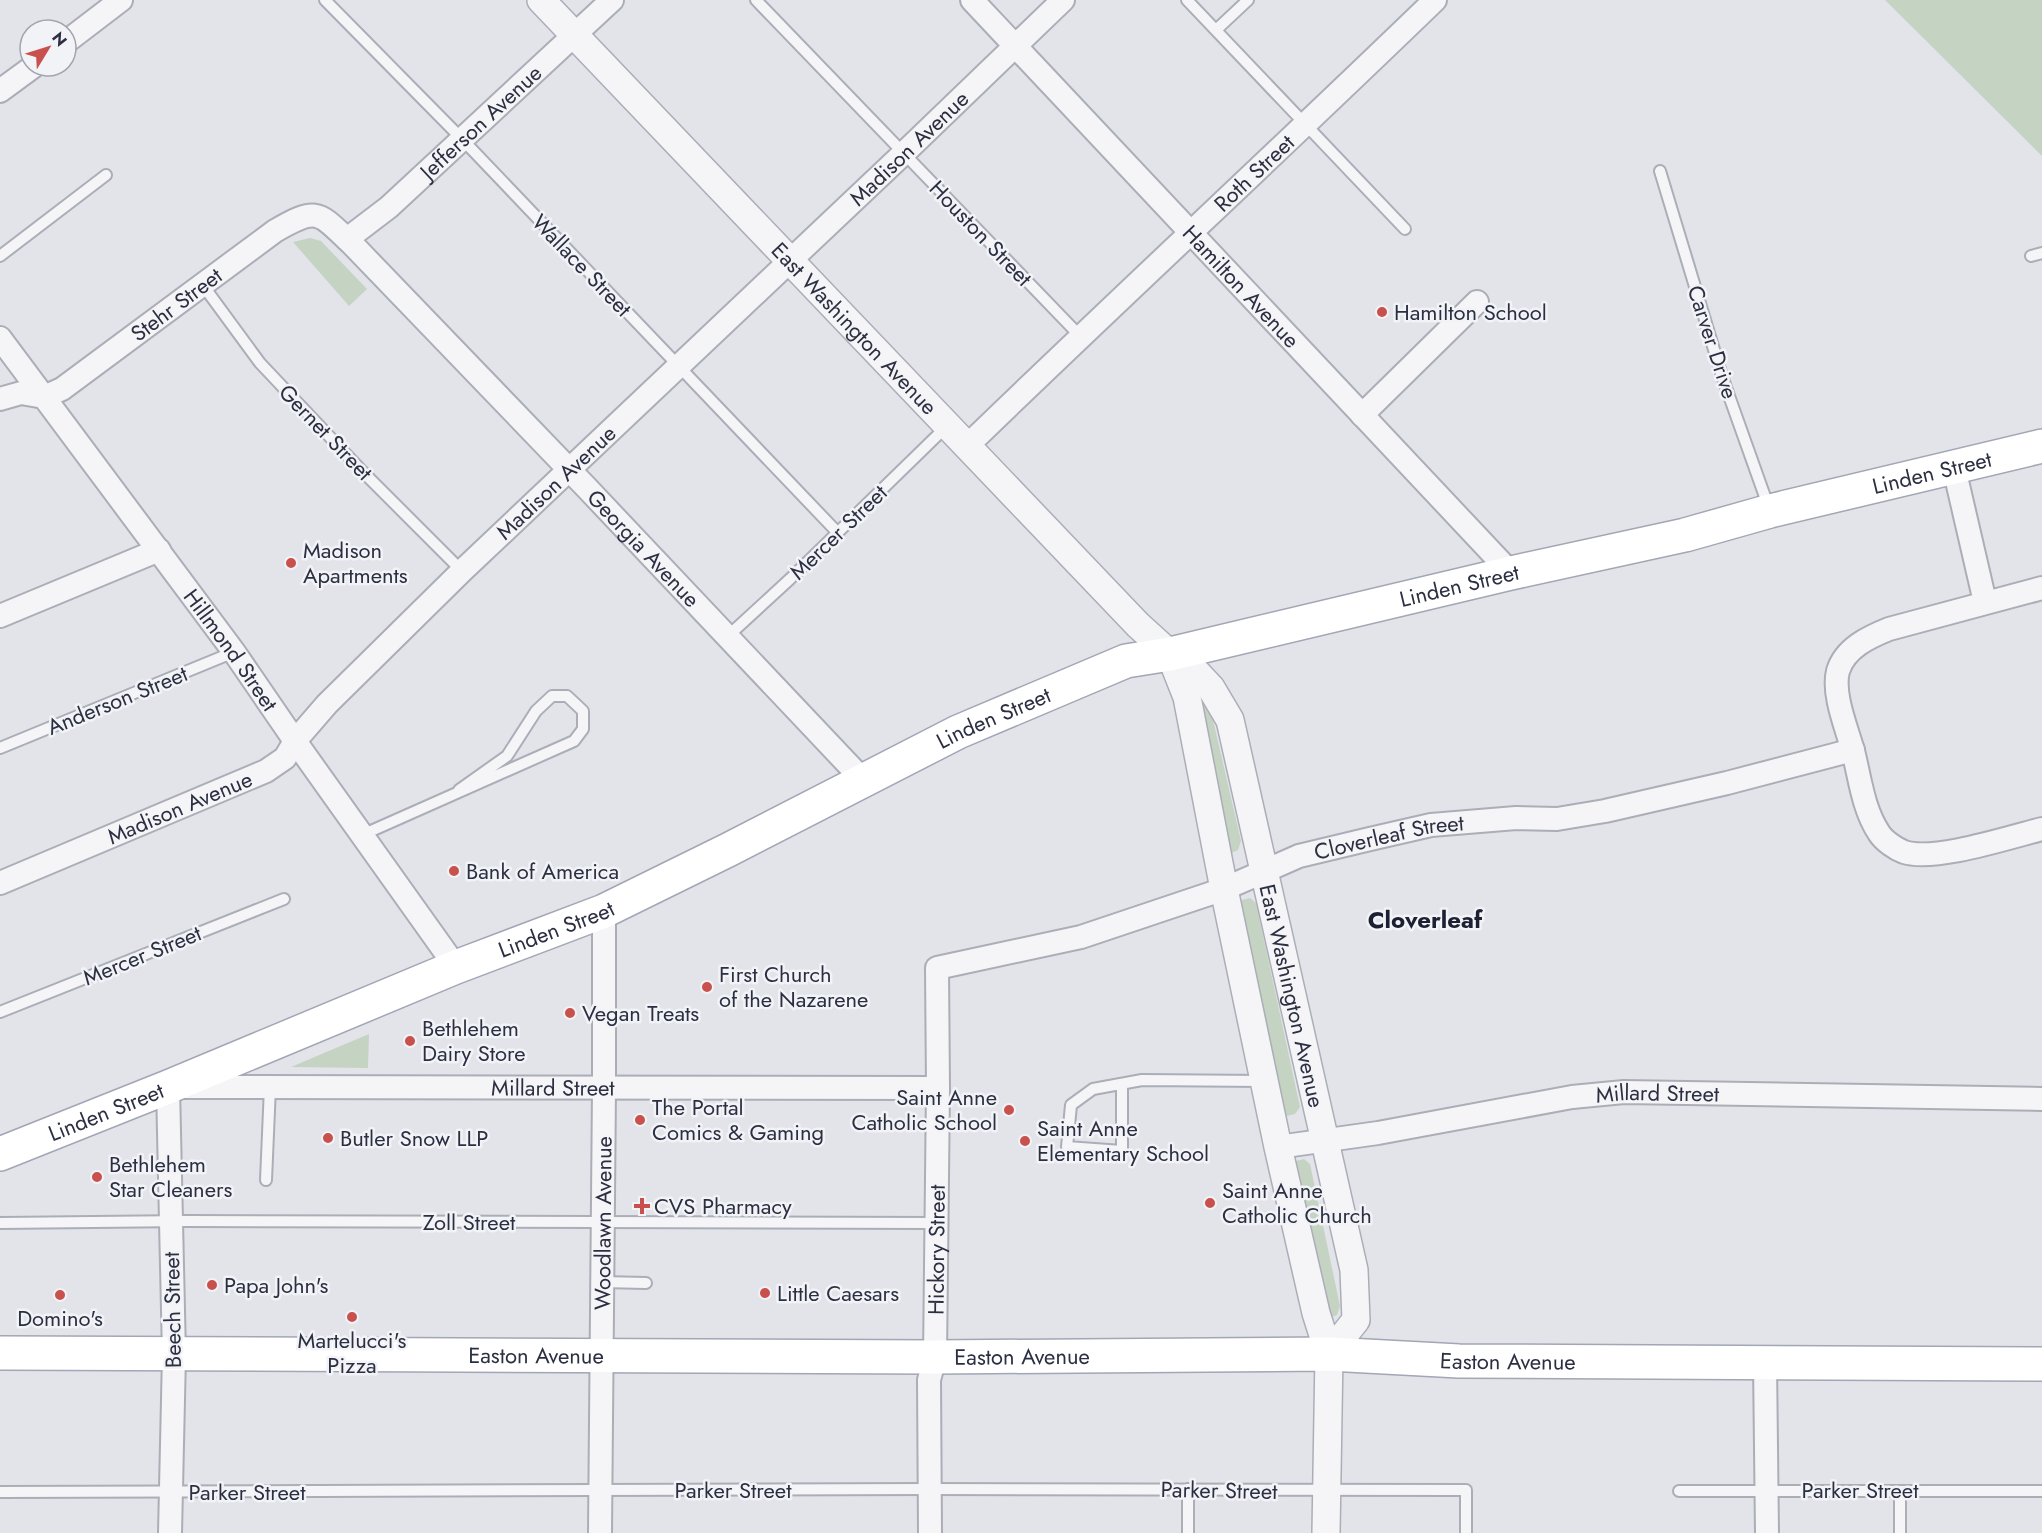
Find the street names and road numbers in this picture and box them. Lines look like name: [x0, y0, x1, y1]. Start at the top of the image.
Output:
street label: Jefferson Avenue: [411, 57, 549, 189]
street label: Madison Avenue: [842, 83, 976, 213]
street label: Roth Street: [1206, 126, 1302, 219]
street label: Houston Street: [922, 173, 1040, 294]
street label: Wallace Street: [525, 206, 640, 324]
street label: Hamilton Avenue: [1175, 218, 1307, 355]
street label: East Washington Avenue: [764, 235, 945, 422]
street label: Stehr Street: [124, 259, 229, 349]
street label: Carver Drive: [1680, 281, 1746, 403]
street label: Gernet Street: [272, 377, 381, 488]
street label: Madison Avenue: [489, 418, 623, 547]
street label: Linden Street: [1869, 442, 1995, 502]
street label: Mercer Street: [782, 477, 895, 587]
street label: Georgia Avenue: [580, 482, 707, 614]
street label: Linden Street: [1396, 556, 1523, 615]
street label: Hillmond Street: [176, 582, 286, 718]
street label: Anderson Street: [42, 657, 193, 743]
street label: Linden Street: [930, 678, 1056, 757]
street label: Madison Avenue: [102, 763, 257, 852]
street label: Cloverleaf Street: [1311, 806, 1466, 868]
street label: East Washington Avenue: [1252, 881, 1333, 1111]
street label: Linden Street: [494, 892, 620, 966]
street label: Mercer Street: [78, 917, 207, 993]
street label: Millard Street: [491, 1071, 615, 1104]
street label: Linden Street: [43, 1074, 169, 1149]
street label: Millard Street: [1594, 1076, 1720, 1111]
street label: Woodlawn Avenue: [586, 1136, 620, 1310]
street label: Hickory Street: [919, 1184, 953, 1315]
street label: Zoll Street: [423, 1206, 516, 1238]
street label: Beech Street: [155, 1251, 189, 1368]
street label: Easton Avenue: [468, 1339, 604, 1372]
street label: Easton Avenue: [954, 1340, 1090, 1373]
street label: Easton Avenue: [1439, 1344, 1576, 1378]
street label: Parker Street: [1160, 1473, 1278, 1507]
street label: Parker Street: [675, 1474, 792, 1506]
street label: Parker Street: [1802, 1474, 1919, 1506]
street label: Parker Street: [189, 1476, 306, 1508]

